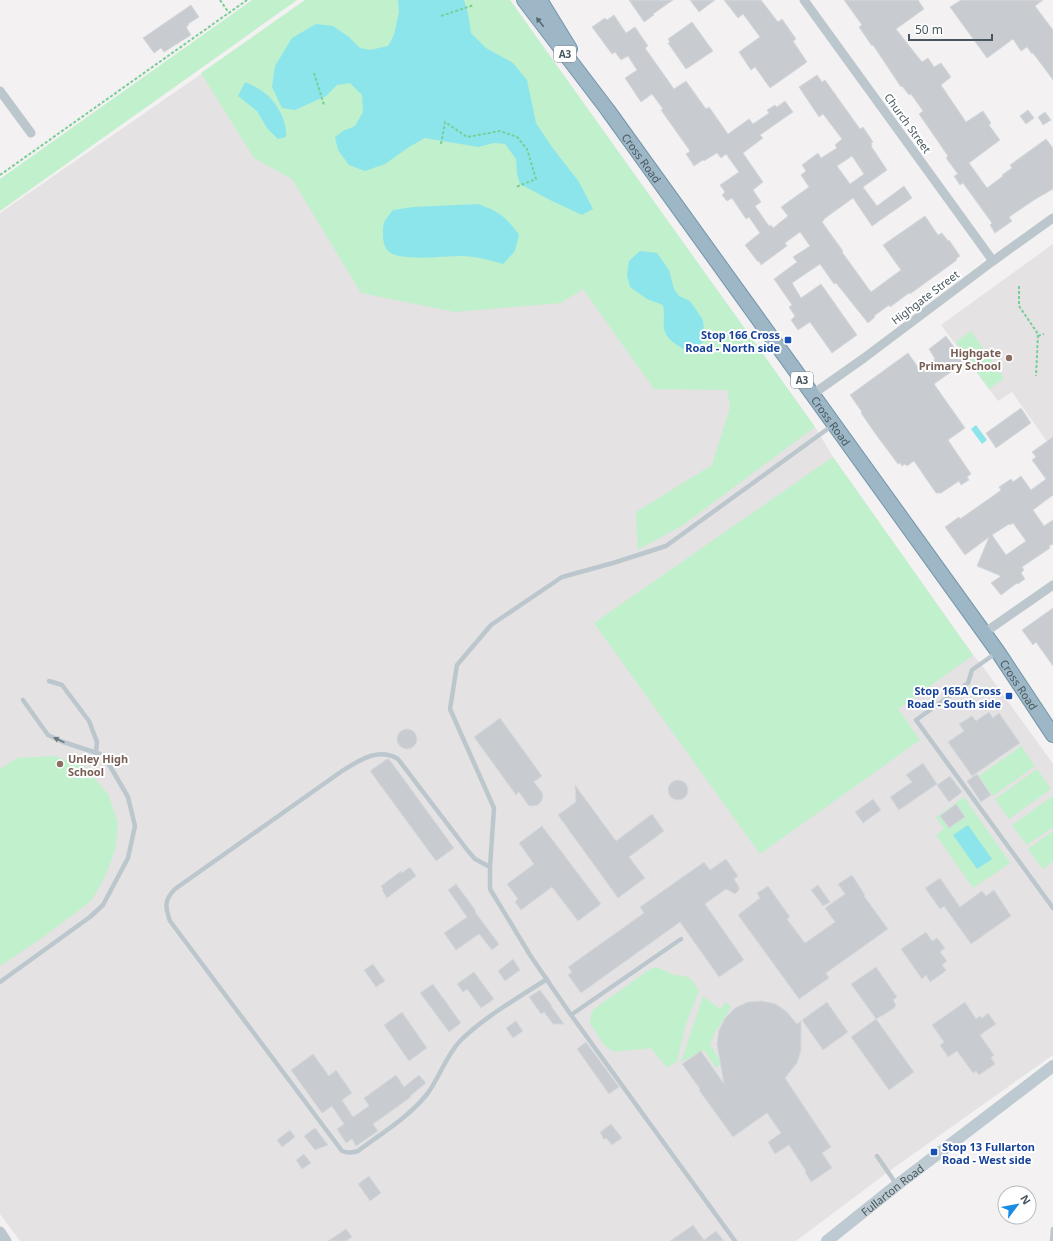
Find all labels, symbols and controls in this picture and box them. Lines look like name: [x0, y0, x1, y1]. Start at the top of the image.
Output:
scale bar: [909, 16, 992, 42]
one-way arrow: [536, 17, 545, 28]
text: 50 m: [915, 21, 943, 38]
road number: A3: [554, 46, 576, 62]
street label: Church Street: [881, 90, 935, 156]
street label: Cross Road: [619, 130, 665, 186]
street label: Highgate Street: [888, 267, 962, 327]
place label: Stop 166 Cross Road - North side: [685, 327, 780, 355]
marker: Stop 166 Cross Road - North side: [783, 335, 793, 345]
place label: Highgate Primary School: [919, 345, 1001, 373]
marker: Highgate Primary School: [1004, 353, 1014, 363]
road number: A3: [791, 372, 813, 388]
street label: Cross Road: [808, 393, 854, 448]
street label: Cross Road: [997, 656, 1042, 713]
place label: Stop 165A Cross Road - South side: [907, 683, 1001, 711]
marker: Stop 165A Cross Road - South side: [1004, 691, 1014, 701]
one-way arrow: [53, 737, 65, 743]
place label: Unley High School: [68, 751, 128, 779]
marker: Unley High School: [55, 759, 65, 769]
place label: Stop 13 Fullarton Road - West side: [942, 1139, 1035, 1167]
marker: Stop 13 Fullarton Road - West side: [929, 1147, 939, 1157]
street label: Fullarton Road: [858, 1160, 926, 1219]
north arrow: [997, 1185, 1037, 1225]
text: N: [1017, 1192, 1035, 1207]

